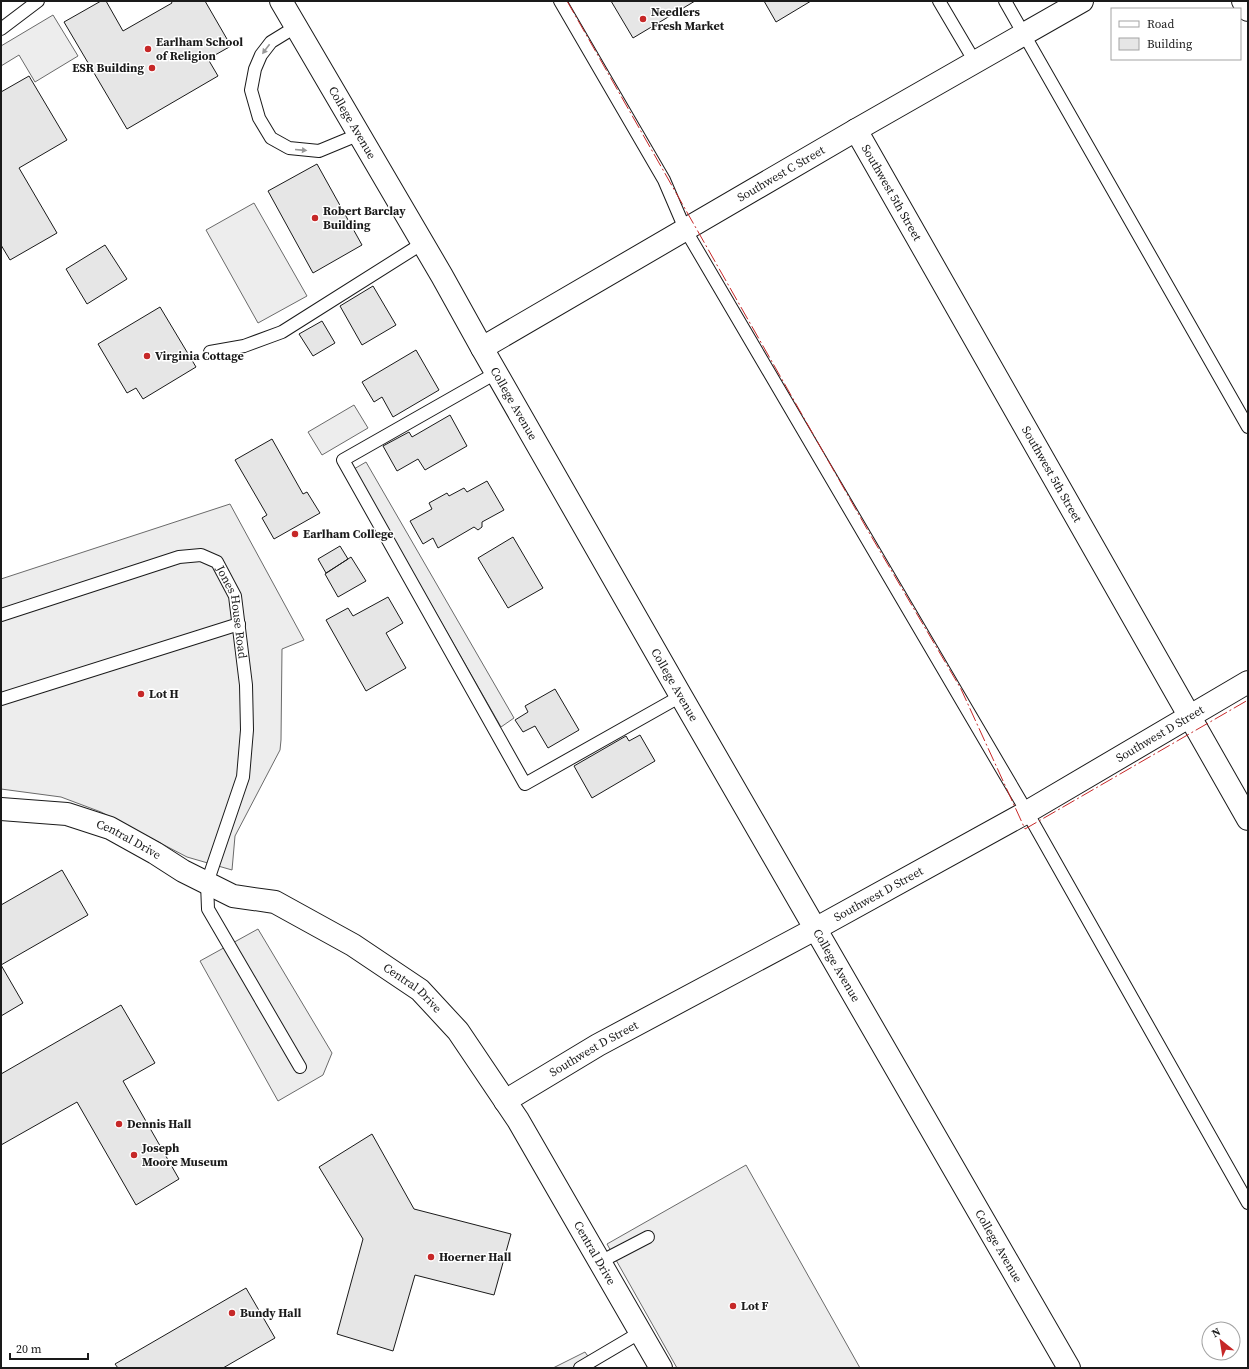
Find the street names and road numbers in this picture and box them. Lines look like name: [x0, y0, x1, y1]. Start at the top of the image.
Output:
street label: College Avenue: [325, 83, 380, 162]
street label: Southwest C Street: [734, 142, 828, 206]
street label: Southwest 5th Street: [858, 142, 925, 244]
street label: College Avenue: [487, 364, 541, 443]
street label: Southwest 5th Street: [1018, 423, 1086, 525]
street label: Jones House Road: [212, 562, 251, 660]
street label: College Avenue: [647, 645, 702, 724]
street label: Southwest D Street: [1113, 702, 1207, 766]
street label: Central Drive: [94, 816, 164, 863]
street label: Southwest D Street: [831, 863, 926, 925]
street label: College Avenue: [809, 926, 864, 1005]
street label: Central Drive: [380, 959, 445, 1016]
street label: Southwest D Street: [546, 1017, 641, 1080]
street label: College Avenue: [971, 1207, 1026, 1285]
street label: Central Drive: [570, 1218, 619, 1288]

